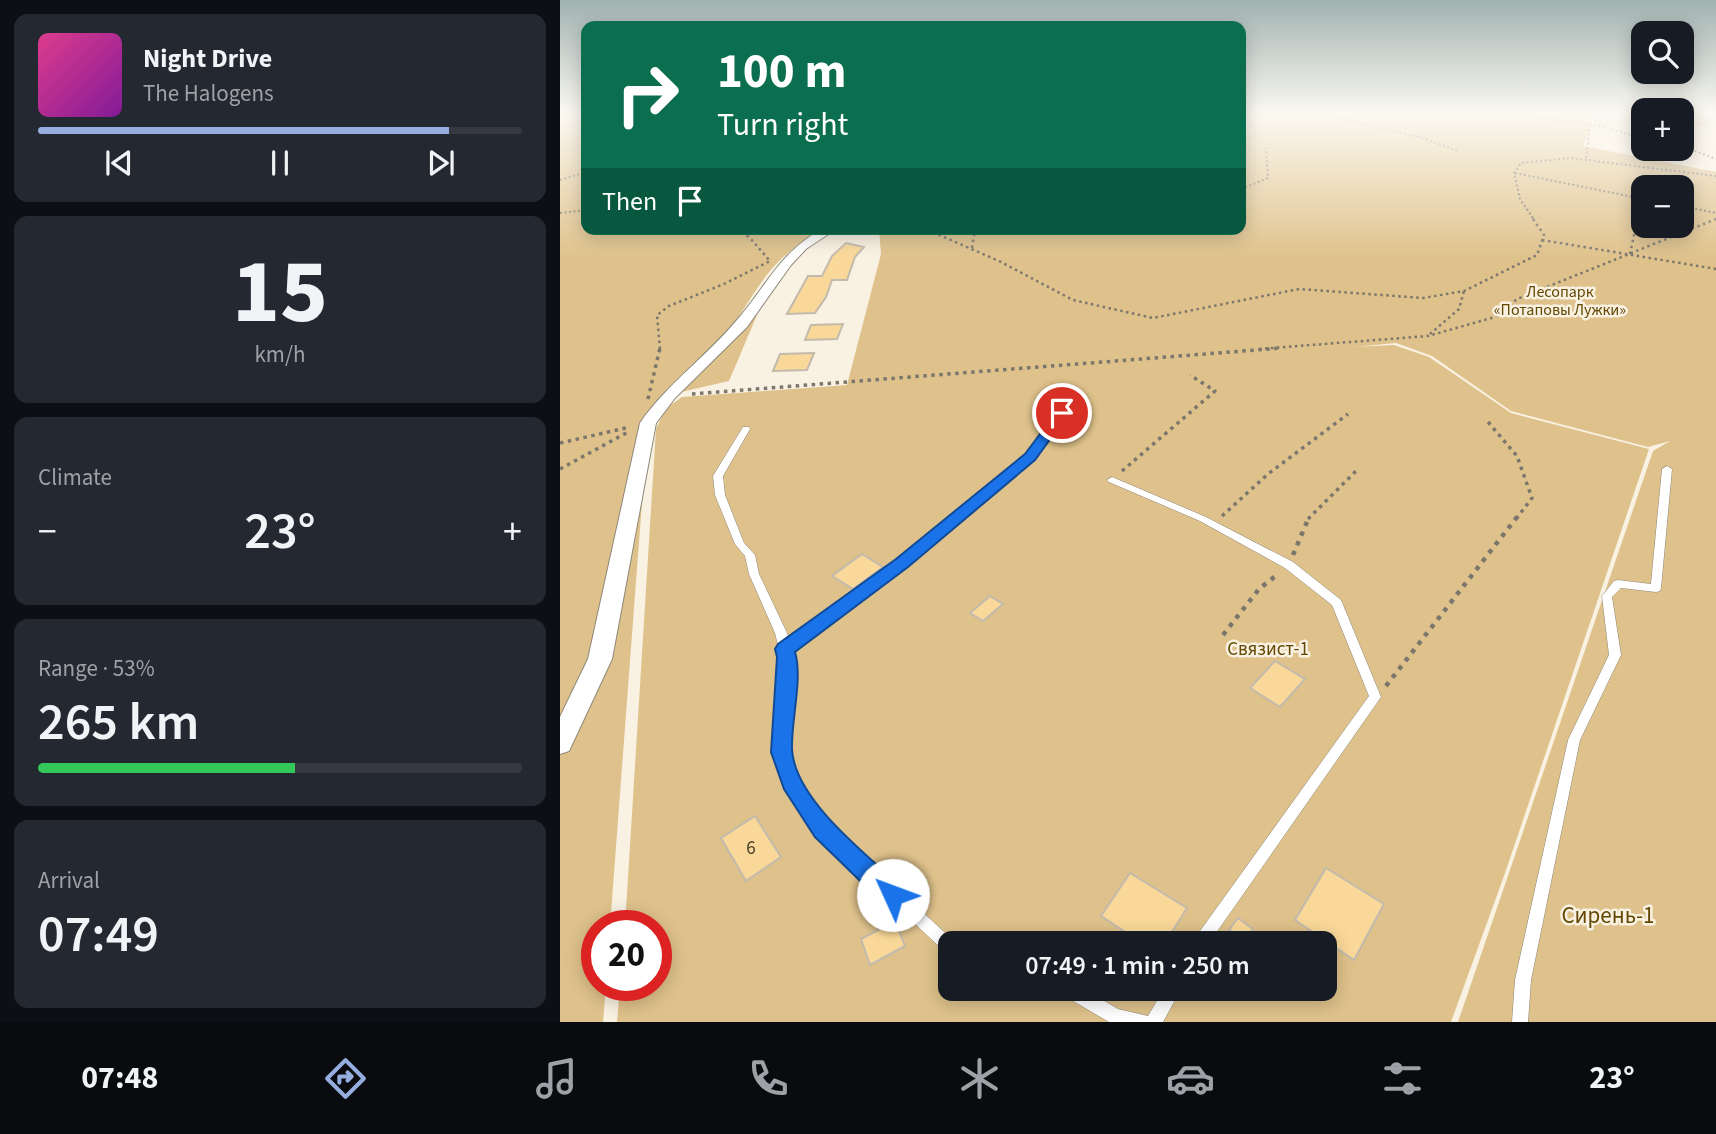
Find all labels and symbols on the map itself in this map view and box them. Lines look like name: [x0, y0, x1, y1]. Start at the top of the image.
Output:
park label: Лесопарк «Потаповы Лужки»: [1494, 281, 1626, 321]
pin: [1032, 383, 1092, 443]
park label: Связист-1: [1227, 636, 1309, 663]
house number: 6: [746, 835, 756, 862]
position arrow: [856, 858, 930, 932]
park label: Сирень-1: [1561, 899, 1655, 932]
speed limit sign: 20: [581, 910, 672, 1001]

